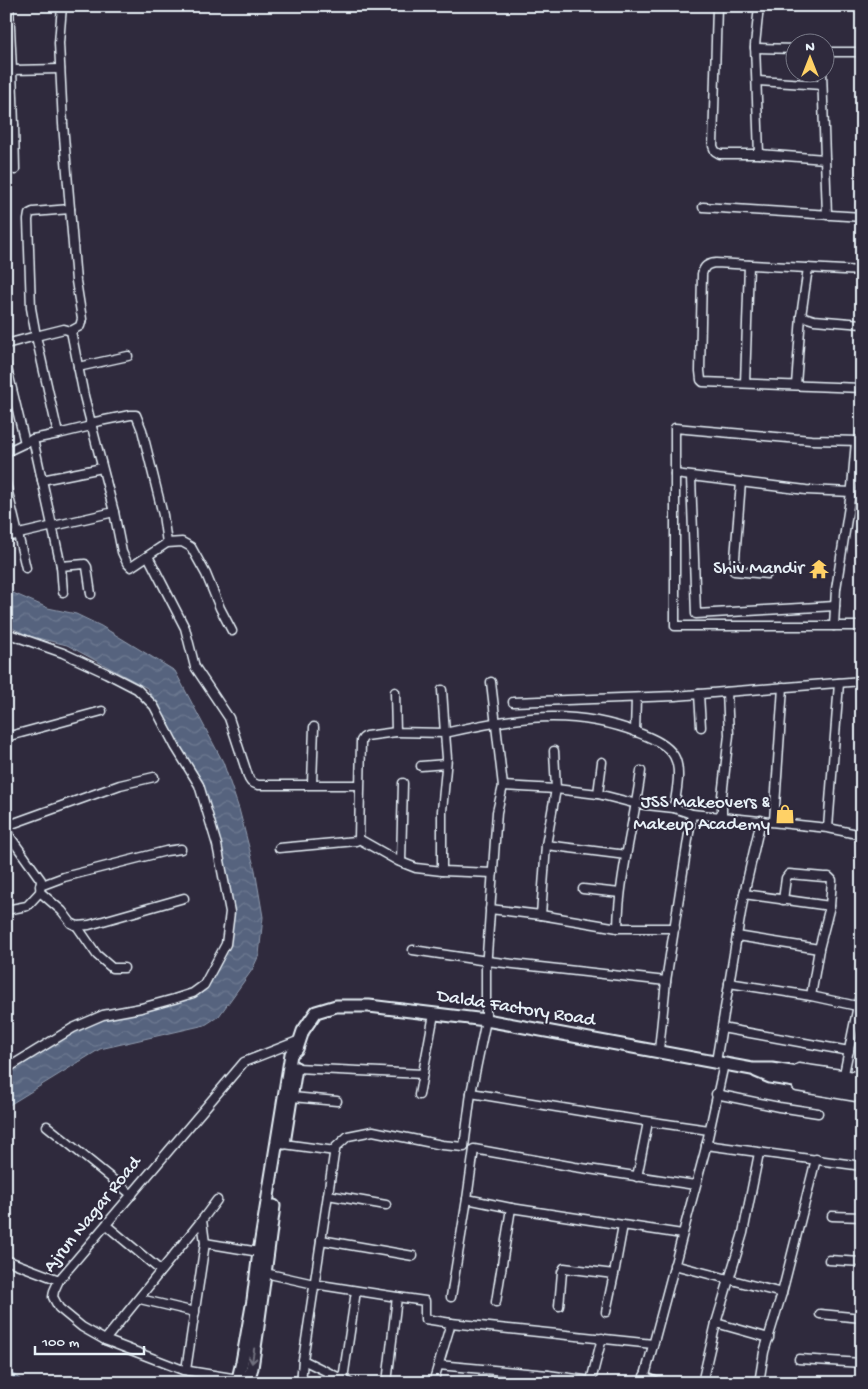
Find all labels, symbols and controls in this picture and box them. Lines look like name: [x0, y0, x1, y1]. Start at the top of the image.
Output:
north arrow: [786, 32, 836, 82]
text: N: [805, 39, 815, 56]
place label: Shiv Mandir: [713, 558, 806, 581]
temple icon: Shiv Mandir: [808, 558, 830, 580]
place label: JSS Makeovers & Makeup Academy: [633, 792, 771, 837]
shop icon: JSS Makeovers & Makeup Academy: [774, 803, 796, 825]
street label: Dalda Factory Road: [433, 985, 599, 1033]
street label: Ajrun Nagar Road: [39, 1151, 148, 1278]
scale bar: [35, 1324, 144, 1356]
text: 100 m: [41, 1334, 80, 1352]
one-way arrow: [248, 1348, 258, 1364]

